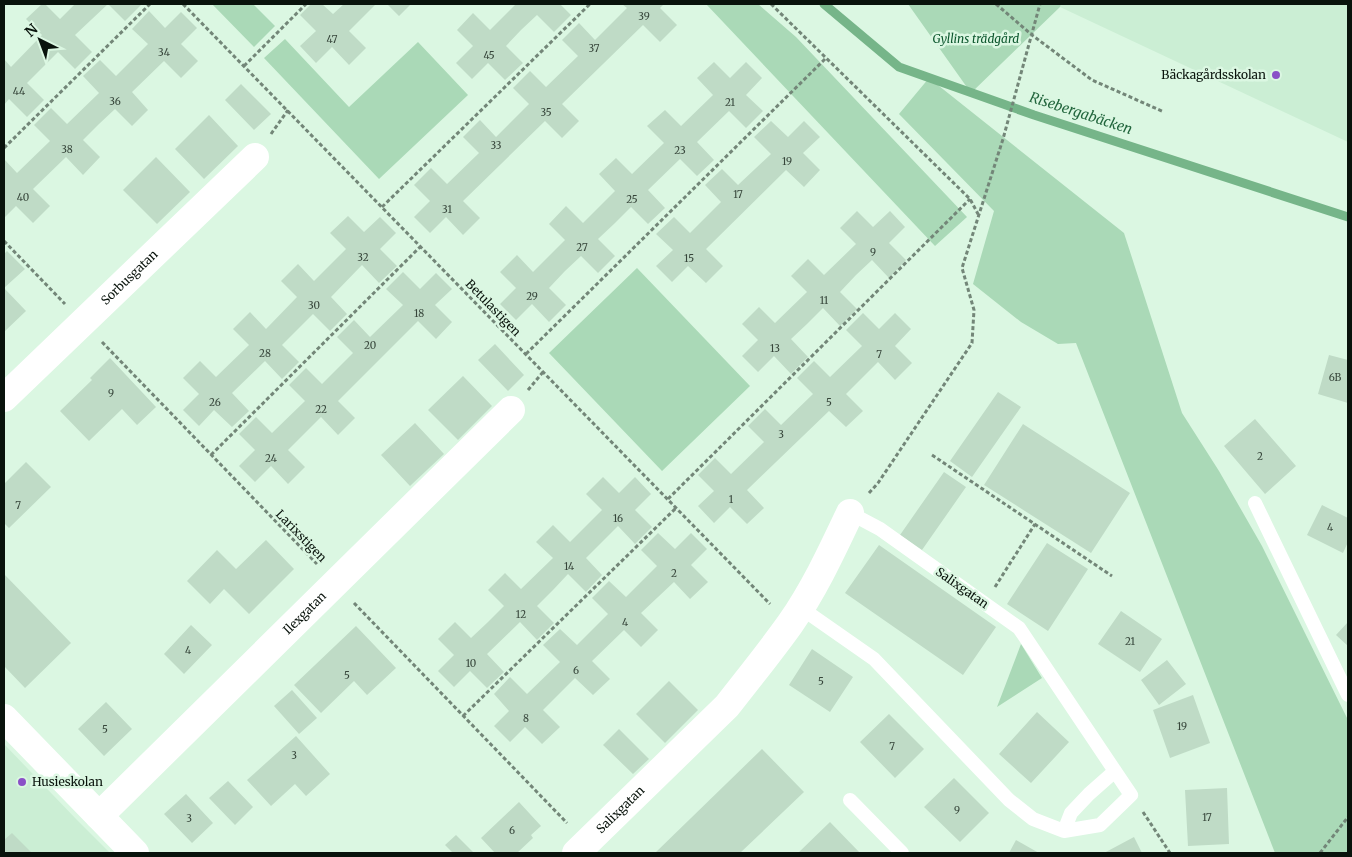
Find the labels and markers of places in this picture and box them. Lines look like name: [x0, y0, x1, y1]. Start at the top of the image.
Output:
place label: Bäckagårdsskolan: [1161, 67, 1266, 82]
marker: Bäckagårdsskolan: [1270, 69, 1282, 81]
place label: Husieskolan: [32, 774, 103, 789]
marker: Husieskolan: [16, 776, 28, 788]

